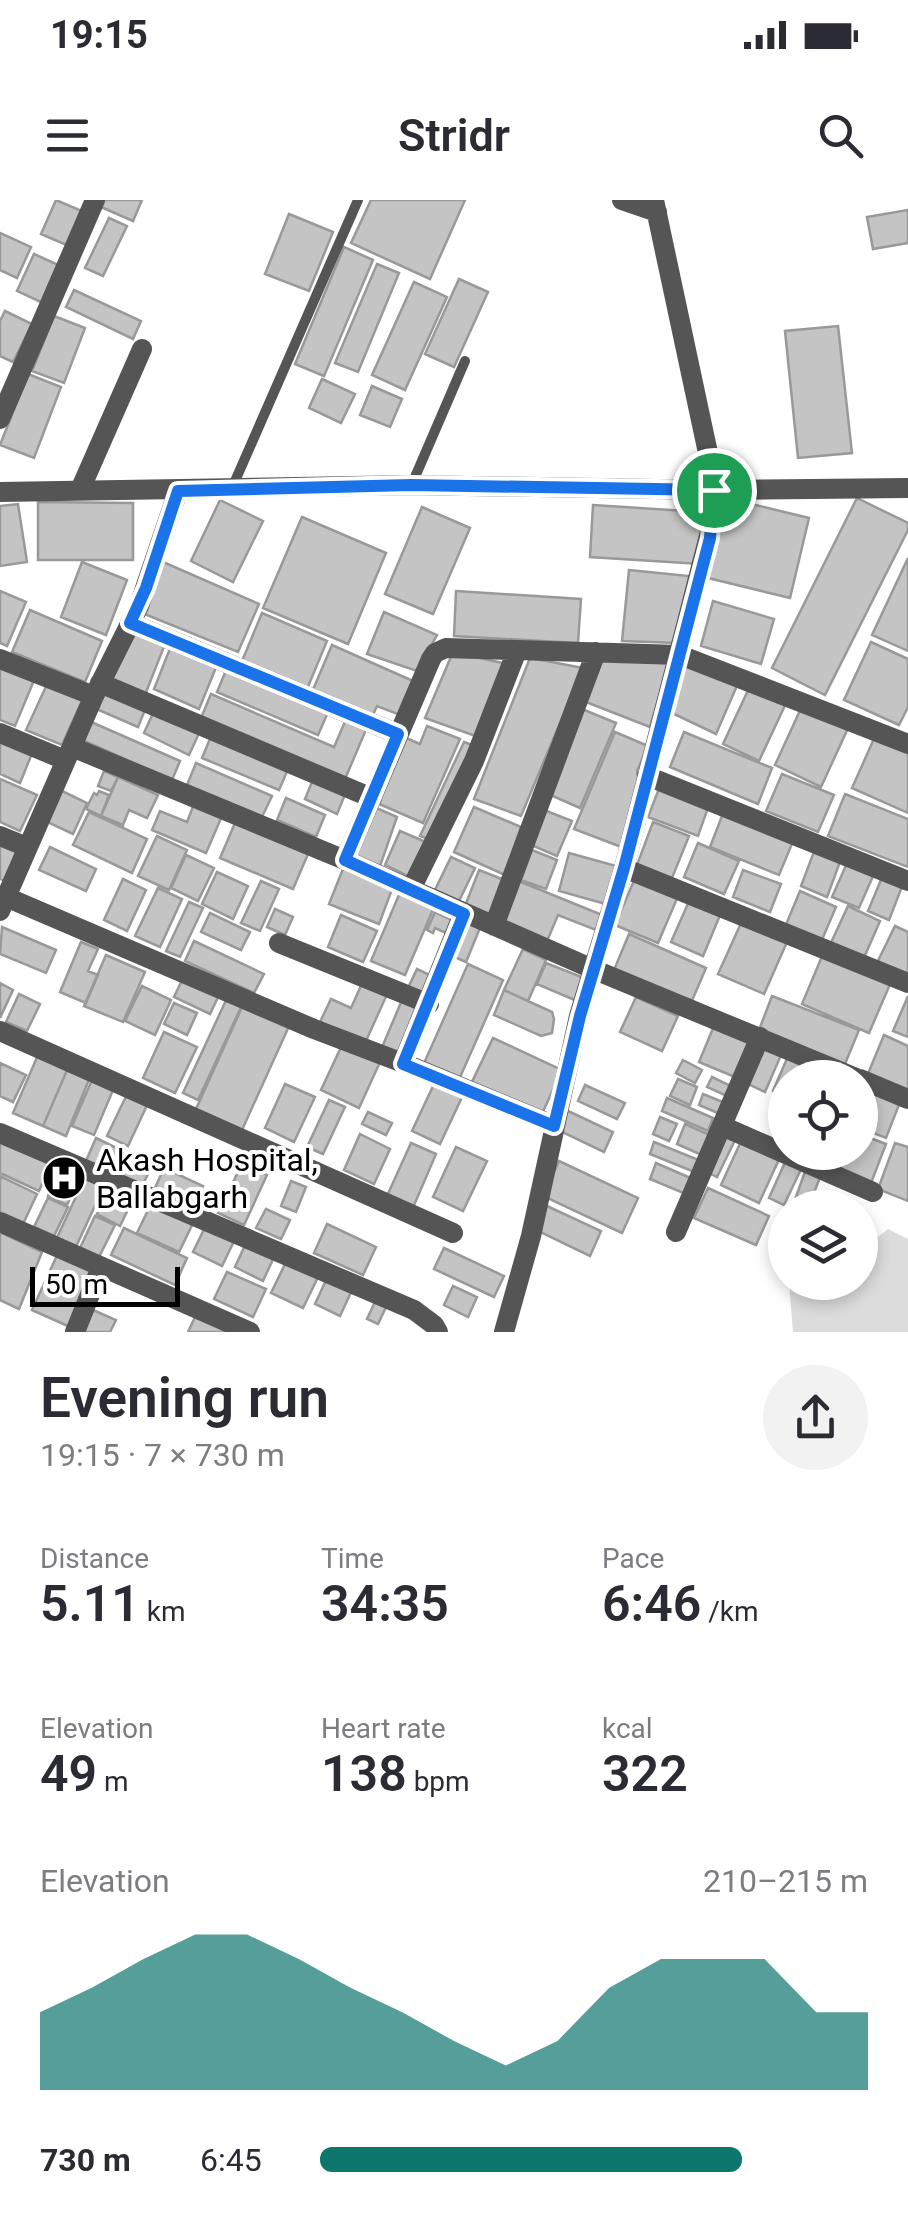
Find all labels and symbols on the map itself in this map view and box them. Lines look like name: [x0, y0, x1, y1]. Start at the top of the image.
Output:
pin: [672, 448, 757, 533]
place label: Akash Hospital, Ballabgarh: [96, 1141, 318, 1216]
hospital icon: Akash Hospital, Ballabgarh: [41, 1155, 87, 1201]
scale bar: [30, 1262, 180, 1306]

